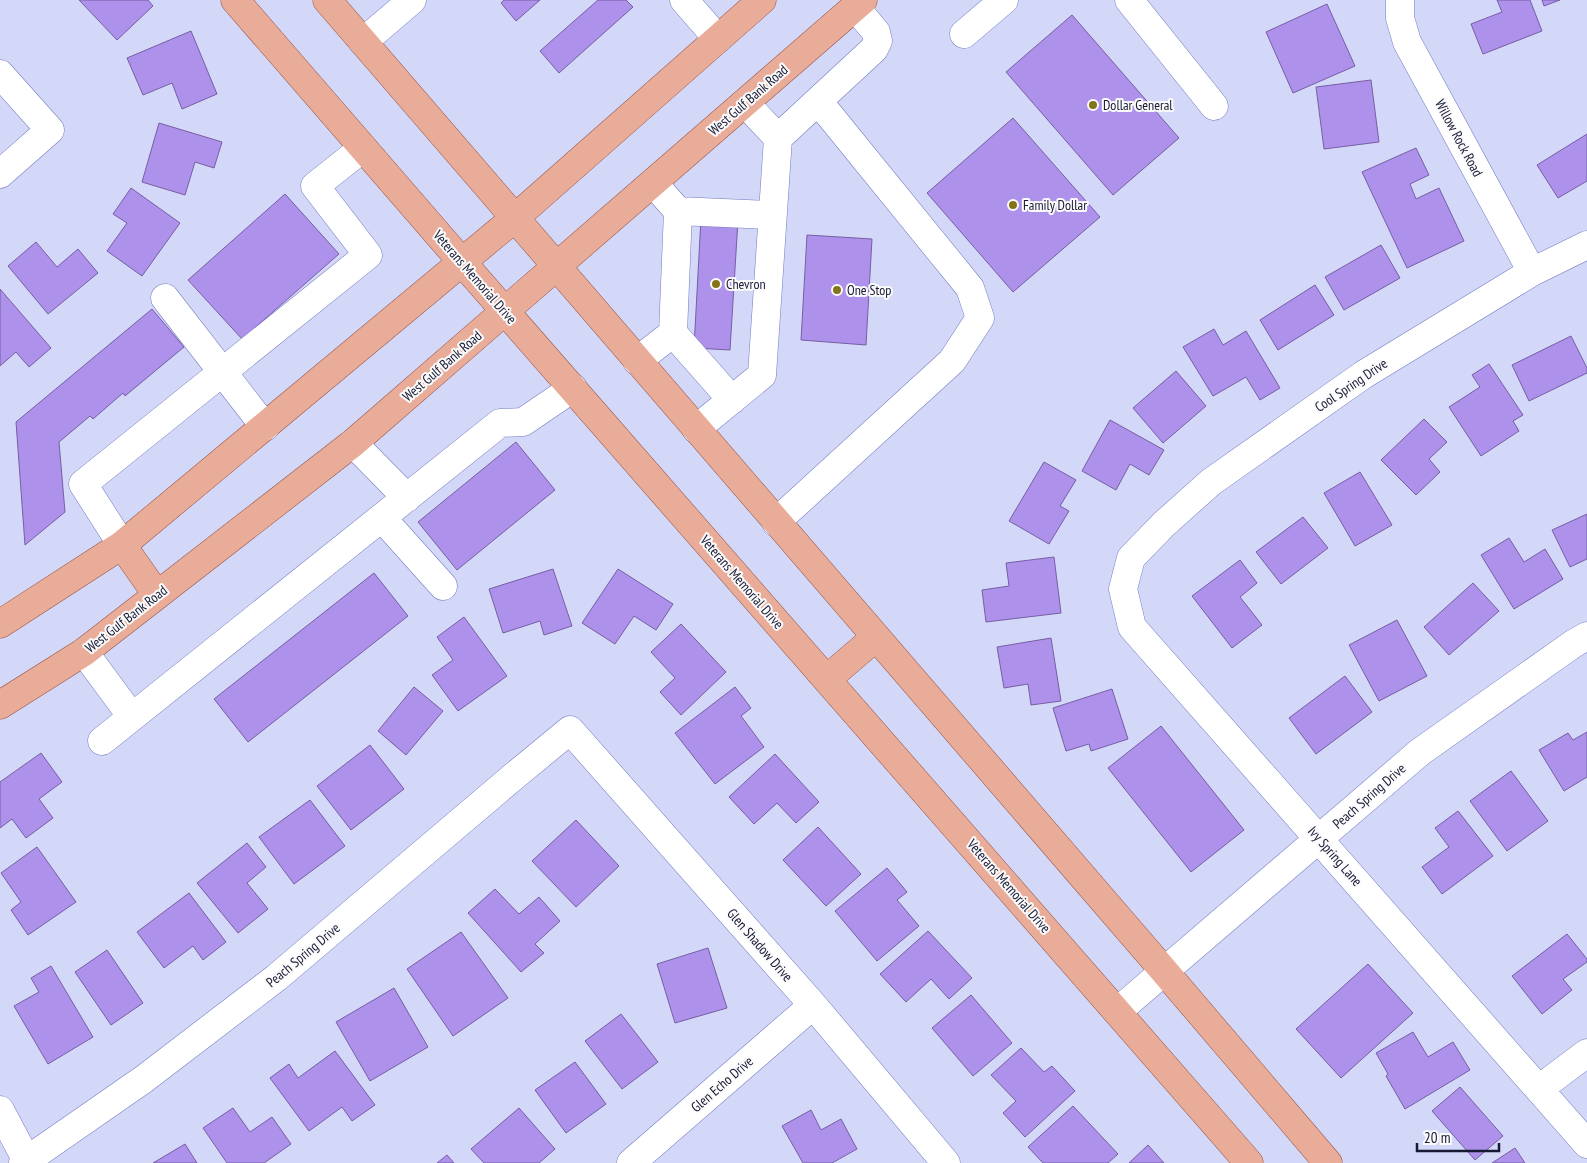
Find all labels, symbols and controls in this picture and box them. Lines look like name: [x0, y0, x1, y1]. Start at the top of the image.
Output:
street label: West Gulf Bank Road: [705, 61, 791, 139]
place label: Dollar General: [1103, 96, 1173, 114]
street label: Willow Rock Road: [1431, 96, 1487, 180]
marker: Dollar General: [1087, 99, 1099, 111]
place label: Family Dollar: [1023, 196, 1087, 214]
marker: Family Dollar: [1007, 199, 1019, 211]
street label: Veterans Memorial Drive: [429, 226, 521, 328]
place label: Chevron: [726, 275, 766, 293]
marker: Chevron: [710, 278, 722, 290]
place label: One Stop: [847, 281, 891, 299]
marker: One Stop: [831, 284, 843, 296]
street label: West Gulf Bank Road: [399, 327, 485, 405]
street label: Cool Spring Drive: [1311, 354, 1391, 416]
street label: Veterans Memorial Drive: [696, 531, 788, 633]
street label: West Gulf Bank Road: [81, 581, 171, 657]
street label: Peach Spring Drive: [1329, 759, 1409, 833]
street label: Ivy Spring Lane: [1304, 822, 1366, 890]
street label: Veterans Memorial Drive: [963, 835, 1055, 937]
street label: Glen Shadow Drive: [723, 905, 797, 985]
street label: Peach Spring Drive: [262, 919, 344, 991]
street label: Glen Echo Drive: [687, 1052, 757, 1116]
scale bar: [1417, 1120, 1500, 1152]
text: 20 m: [1424, 1128, 1450, 1147]

